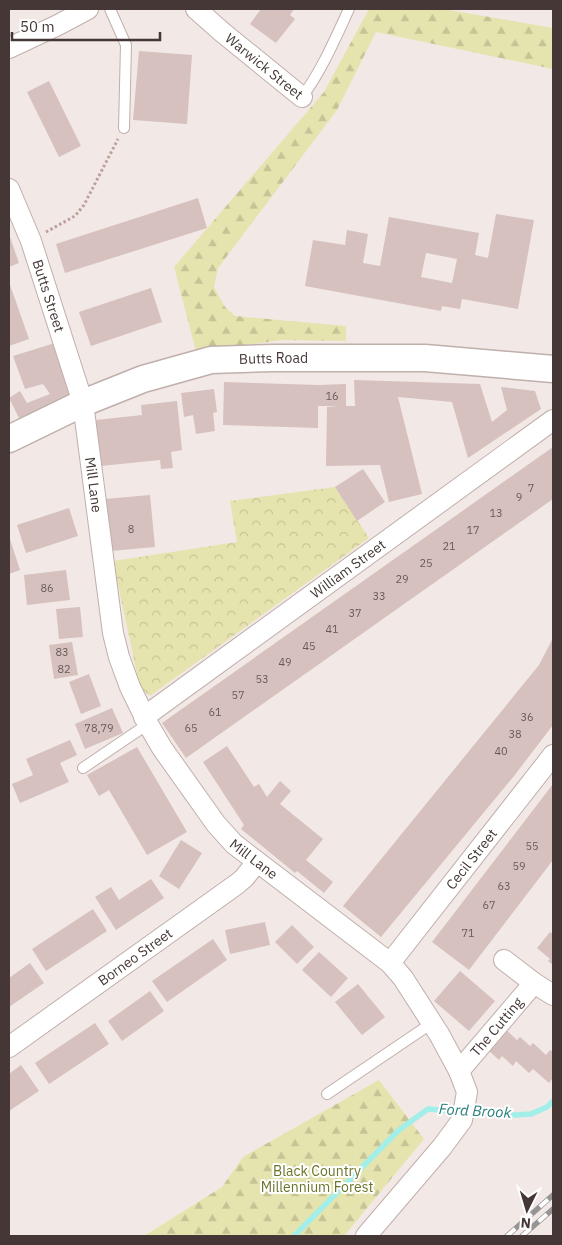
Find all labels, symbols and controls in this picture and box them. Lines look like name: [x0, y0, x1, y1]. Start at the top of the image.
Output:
scale bar: [12, 10, 160, 42]
text: 50 m: [20, 17, 55, 36]
street label: Warwick Street: [221, 29, 307, 103]
street label: Butts Street: [28, 257, 69, 335]
street label: Butts Road: [239, 349, 308, 368]
house number: 16: [325, 389, 339, 403]
street label: Mill Lane: [81, 456, 106, 514]
house number: 7: [528, 481, 534, 495]
house number: 9: [516, 490, 522, 504]
house number: 13: [489, 506, 503, 520]
house number: 8: [128, 522, 134, 536]
house number: 17: [466, 523, 480, 537]
street label: William Street: [307, 536, 389, 602]
house number: 21: [442, 539, 456, 553]
house number: 25: [419, 556, 433, 570]
house number: 29: [395, 572, 409, 586]
house number: 86: [40, 581, 54, 595]
house number: 33: [372, 589, 386, 603]
house number: 37: [348, 606, 362, 620]
house number: 41: [325, 622, 339, 636]
house number: 45: [302, 639, 316, 653]
house number: 83: [55, 645, 69, 659]
house number: 49: [278, 655, 292, 669]
house number: 82: [57, 662, 71, 676]
house number: 53: [255, 672, 269, 686]
house number: 57: [231, 688, 245, 702]
house number: 61: [208, 705, 222, 719]
house number: 36: [520, 710, 534, 724]
house number: 78,79: [84, 721, 114, 735]
house number: 65: [184, 721, 198, 735]
house number: 38: [508, 727, 522, 741]
house number: 40: [494, 744, 508, 758]
street label: Cecil Street: [442, 825, 501, 893]
street label: Mill Lane: [226, 835, 282, 883]
house number: 55: [525, 839, 539, 853]
house number: 59: [512, 859, 526, 873]
house number: 63: [497, 879, 511, 893]
house number: 67: [482, 898, 496, 912]
street label: Borneo Street: [94, 924, 176, 990]
house number: 71: [461, 926, 475, 940]
street label: The Cutting: [466, 993, 527, 1060]
water label: Ford Brook: [438, 1099, 512, 1122]
park label: Black Country Millennium Forest: [261, 1162, 373, 1196]
north arrow: [502, 1185, 552, 1235]
text: N: [520, 1214, 532, 1232]

